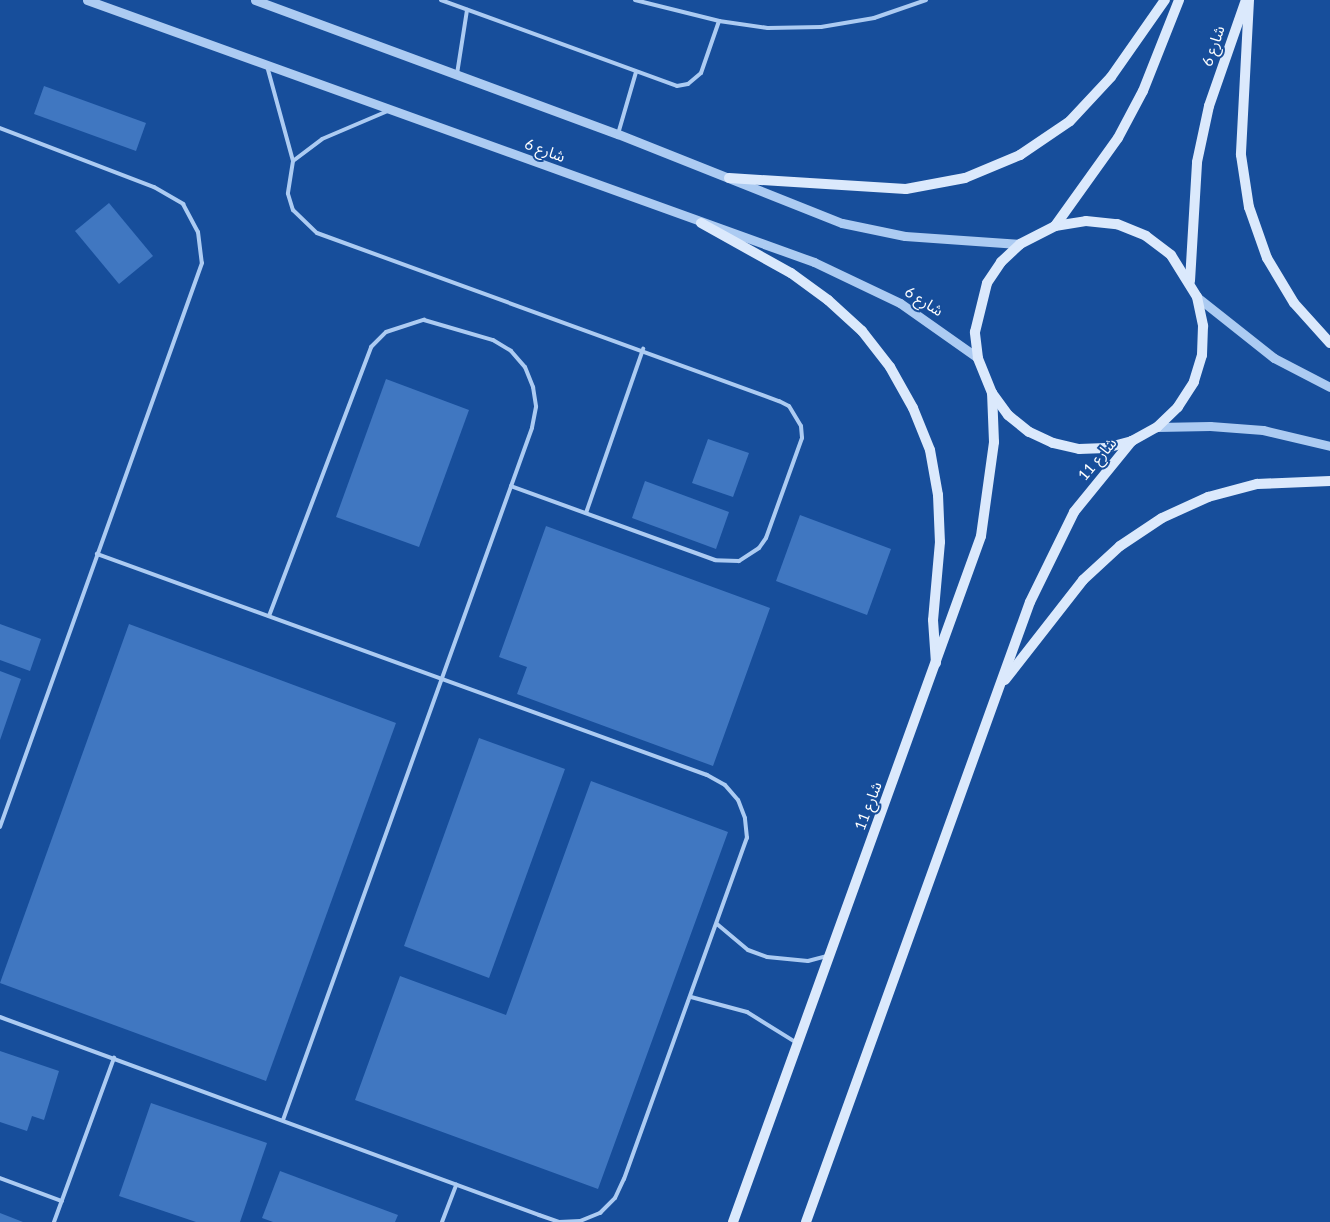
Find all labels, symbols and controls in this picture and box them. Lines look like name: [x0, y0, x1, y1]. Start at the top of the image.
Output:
street label: شارع 6: [1198, 23, 1228, 69]
street label: شارع 6: [522, 134, 568, 166]
street label: شارع 6: [902, 282, 946, 320]
street label: شارع 11: [1074, 434, 1120, 484]
street label: شارع 11: [851, 779, 885, 833]

